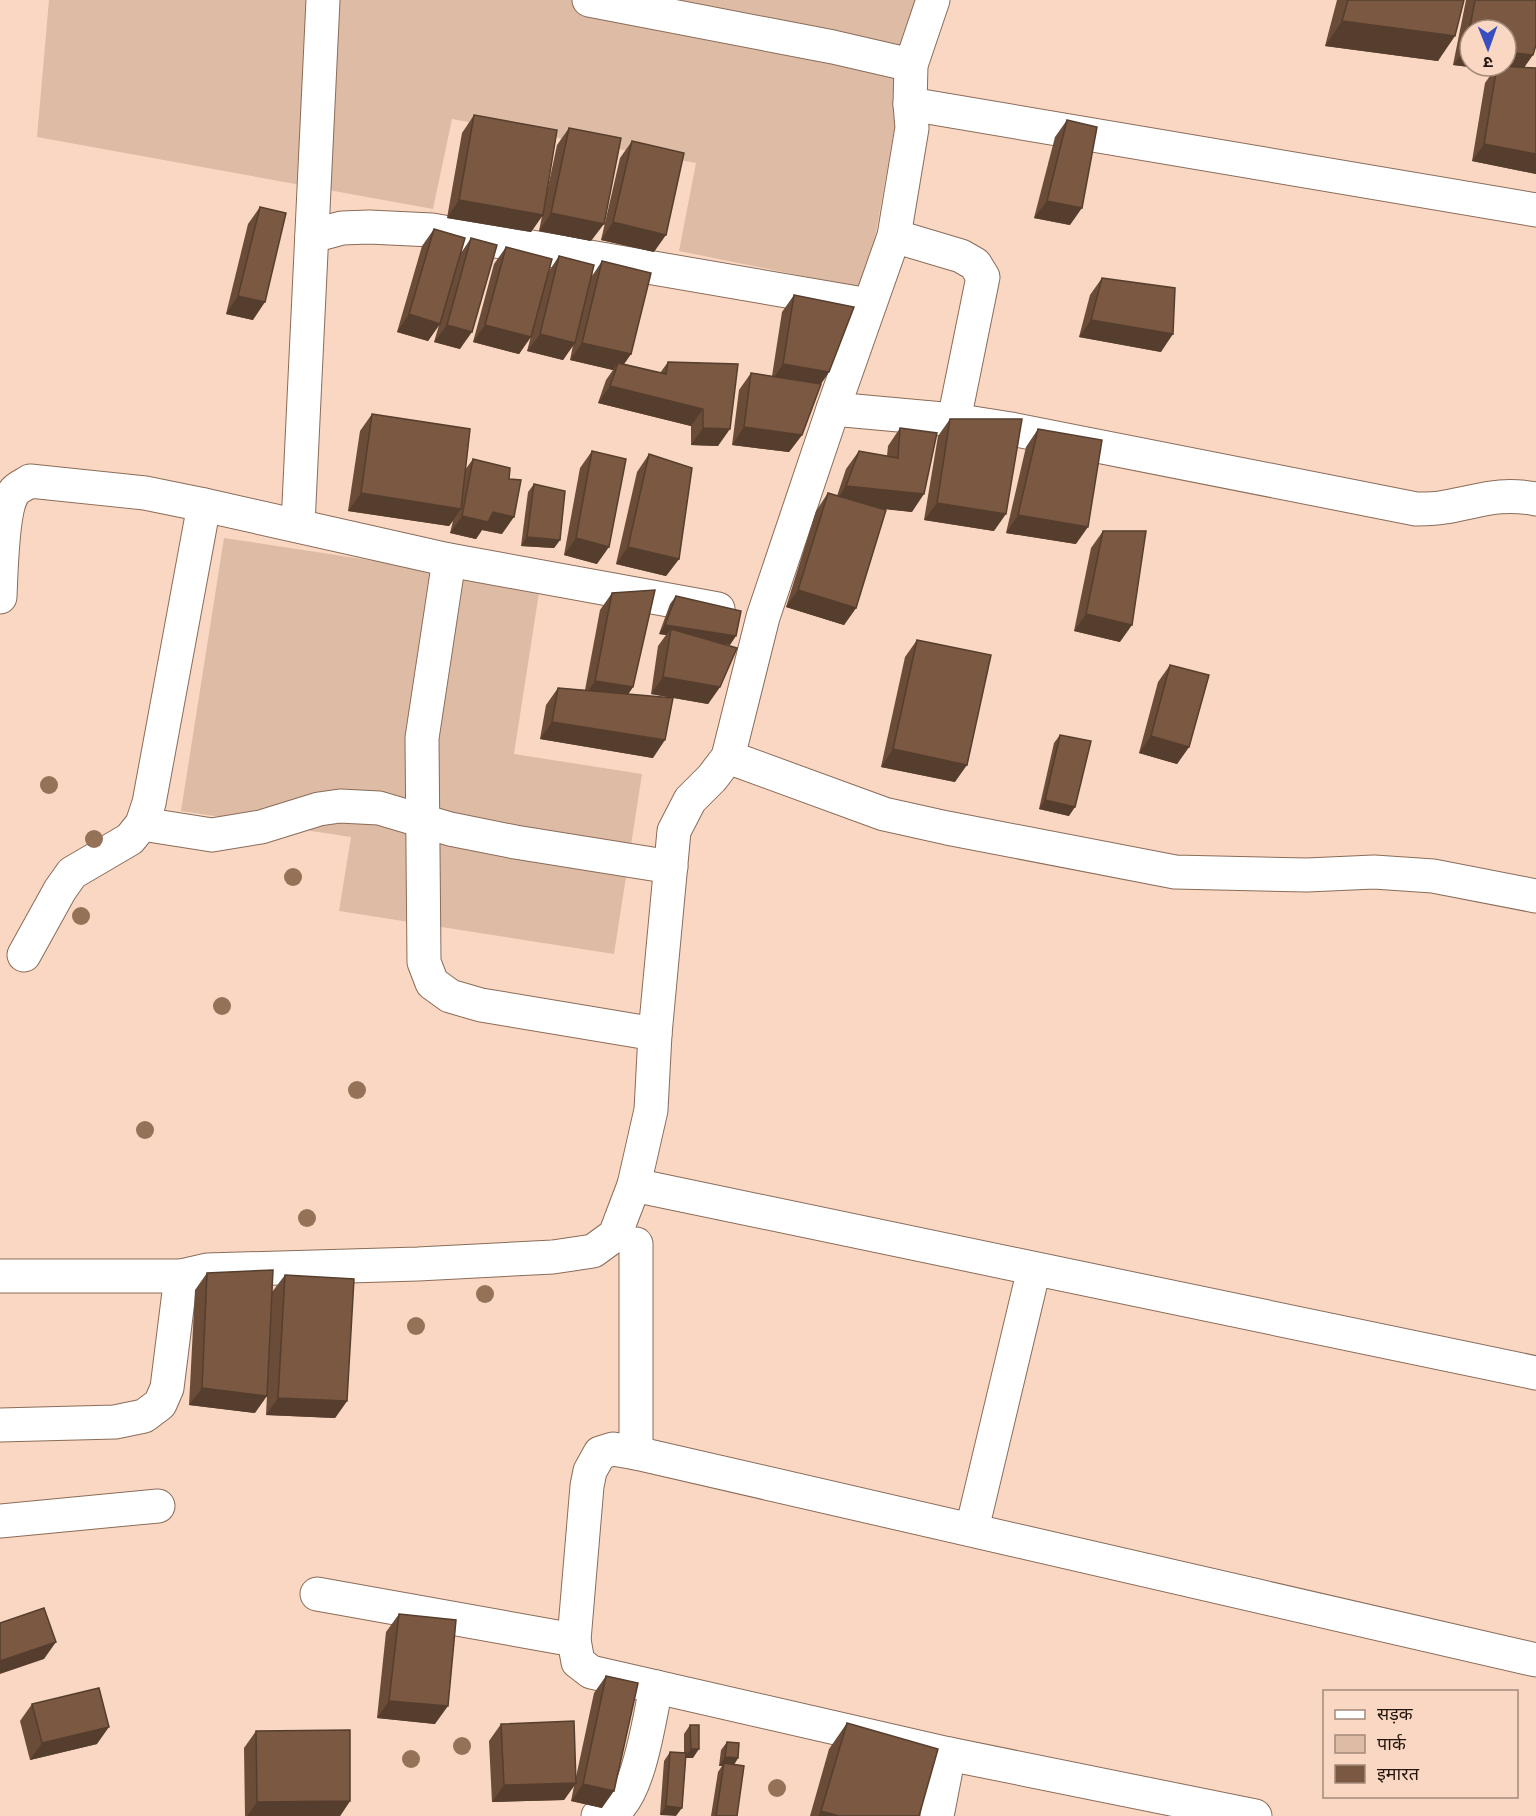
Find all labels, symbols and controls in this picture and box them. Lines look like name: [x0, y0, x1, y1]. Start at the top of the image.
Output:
north arrow: [1458, 18, 1518, 78]
text: उ: [1483, 54, 1493, 73]
legend: [1323, 1690, 1518, 1798]
text: सड़क: [1377, 1702, 1414, 1724]
text: पार्क: [1377, 1732, 1407, 1754]
text: इमारत: [1377, 1762, 1420, 1784]

